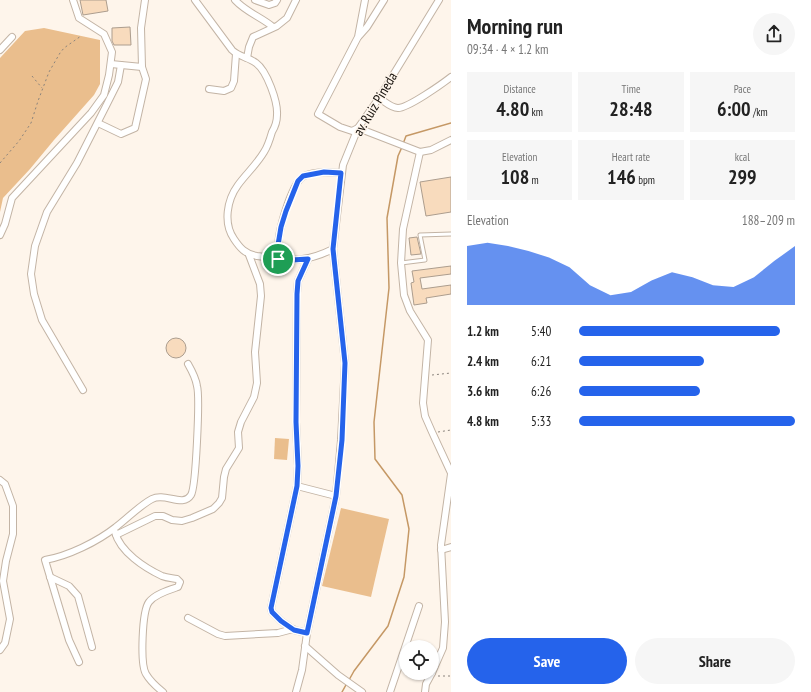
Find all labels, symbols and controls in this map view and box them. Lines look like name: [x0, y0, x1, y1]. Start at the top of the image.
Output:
text: Morning run: [467, 12, 563, 40]
button: share: [753, 13, 795, 55]
text: 09:34 · 4 × 1.2 km: [467, 41, 548, 58]
street label: av. Ruiz Pineda: [349, 69, 401, 139]
text: Distance: [503, 82, 536, 96]
text: Time: [621, 82, 641, 96]
text: Pace: [734, 82, 751, 96]
text: 4.80: [496, 96, 529, 122]
text: 28:48: [609, 96, 653, 122]
text: 6:00: [717, 96, 751, 122]
text: km: [529, 105, 543, 119]
text: /km: [751, 105, 768, 119]
text: Elevation: [502, 150, 537, 164]
text: Heart rate: [612, 150, 650, 164]
text: kcal: [735, 150, 750, 164]
text: 108: [501, 164, 529, 190]
text: 146: [607, 164, 636, 190]
text: 299: [728, 164, 757, 190]
text: m: [529, 173, 539, 187]
text: bpm: [636, 173, 655, 187]
text: Elevation: [467, 212, 509, 229]
text: 188–209 m: [742, 212, 795, 229]
pin: [261, 242, 295, 276]
icon: arrive: [267, 248, 289, 270]
text: 1.2 km: [467, 323, 499, 340]
text: 5:40: [531, 323, 551, 340]
text: 2.4 km: [467, 353, 499, 370]
text: 6:21: [531, 353, 551, 370]
text: 3.6 km: [467, 383, 499, 400]
text: 6:26: [531, 383, 551, 400]
text: 4.8 km: [467, 413, 499, 430]
text: 5:33: [531, 413, 551, 430]
button: Save: [467, 638, 627, 684]
button: Share: [635, 638, 795, 684]
map controls: [399, 640, 439, 680]
button: locate: [399, 640, 439, 680]

